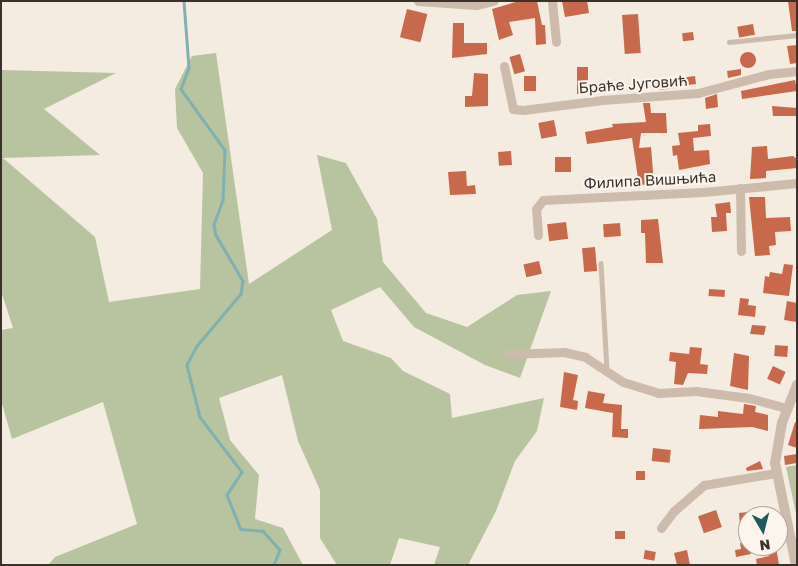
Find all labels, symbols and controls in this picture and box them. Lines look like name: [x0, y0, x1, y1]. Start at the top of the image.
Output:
street label: Браће Југовић: [578, 71, 688, 97]
street label: Филипа Вишњића: [583, 168, 717, 192]
north arrow: [738, 506, 788, 556]
text: N: [759, 536, 771, 555]

